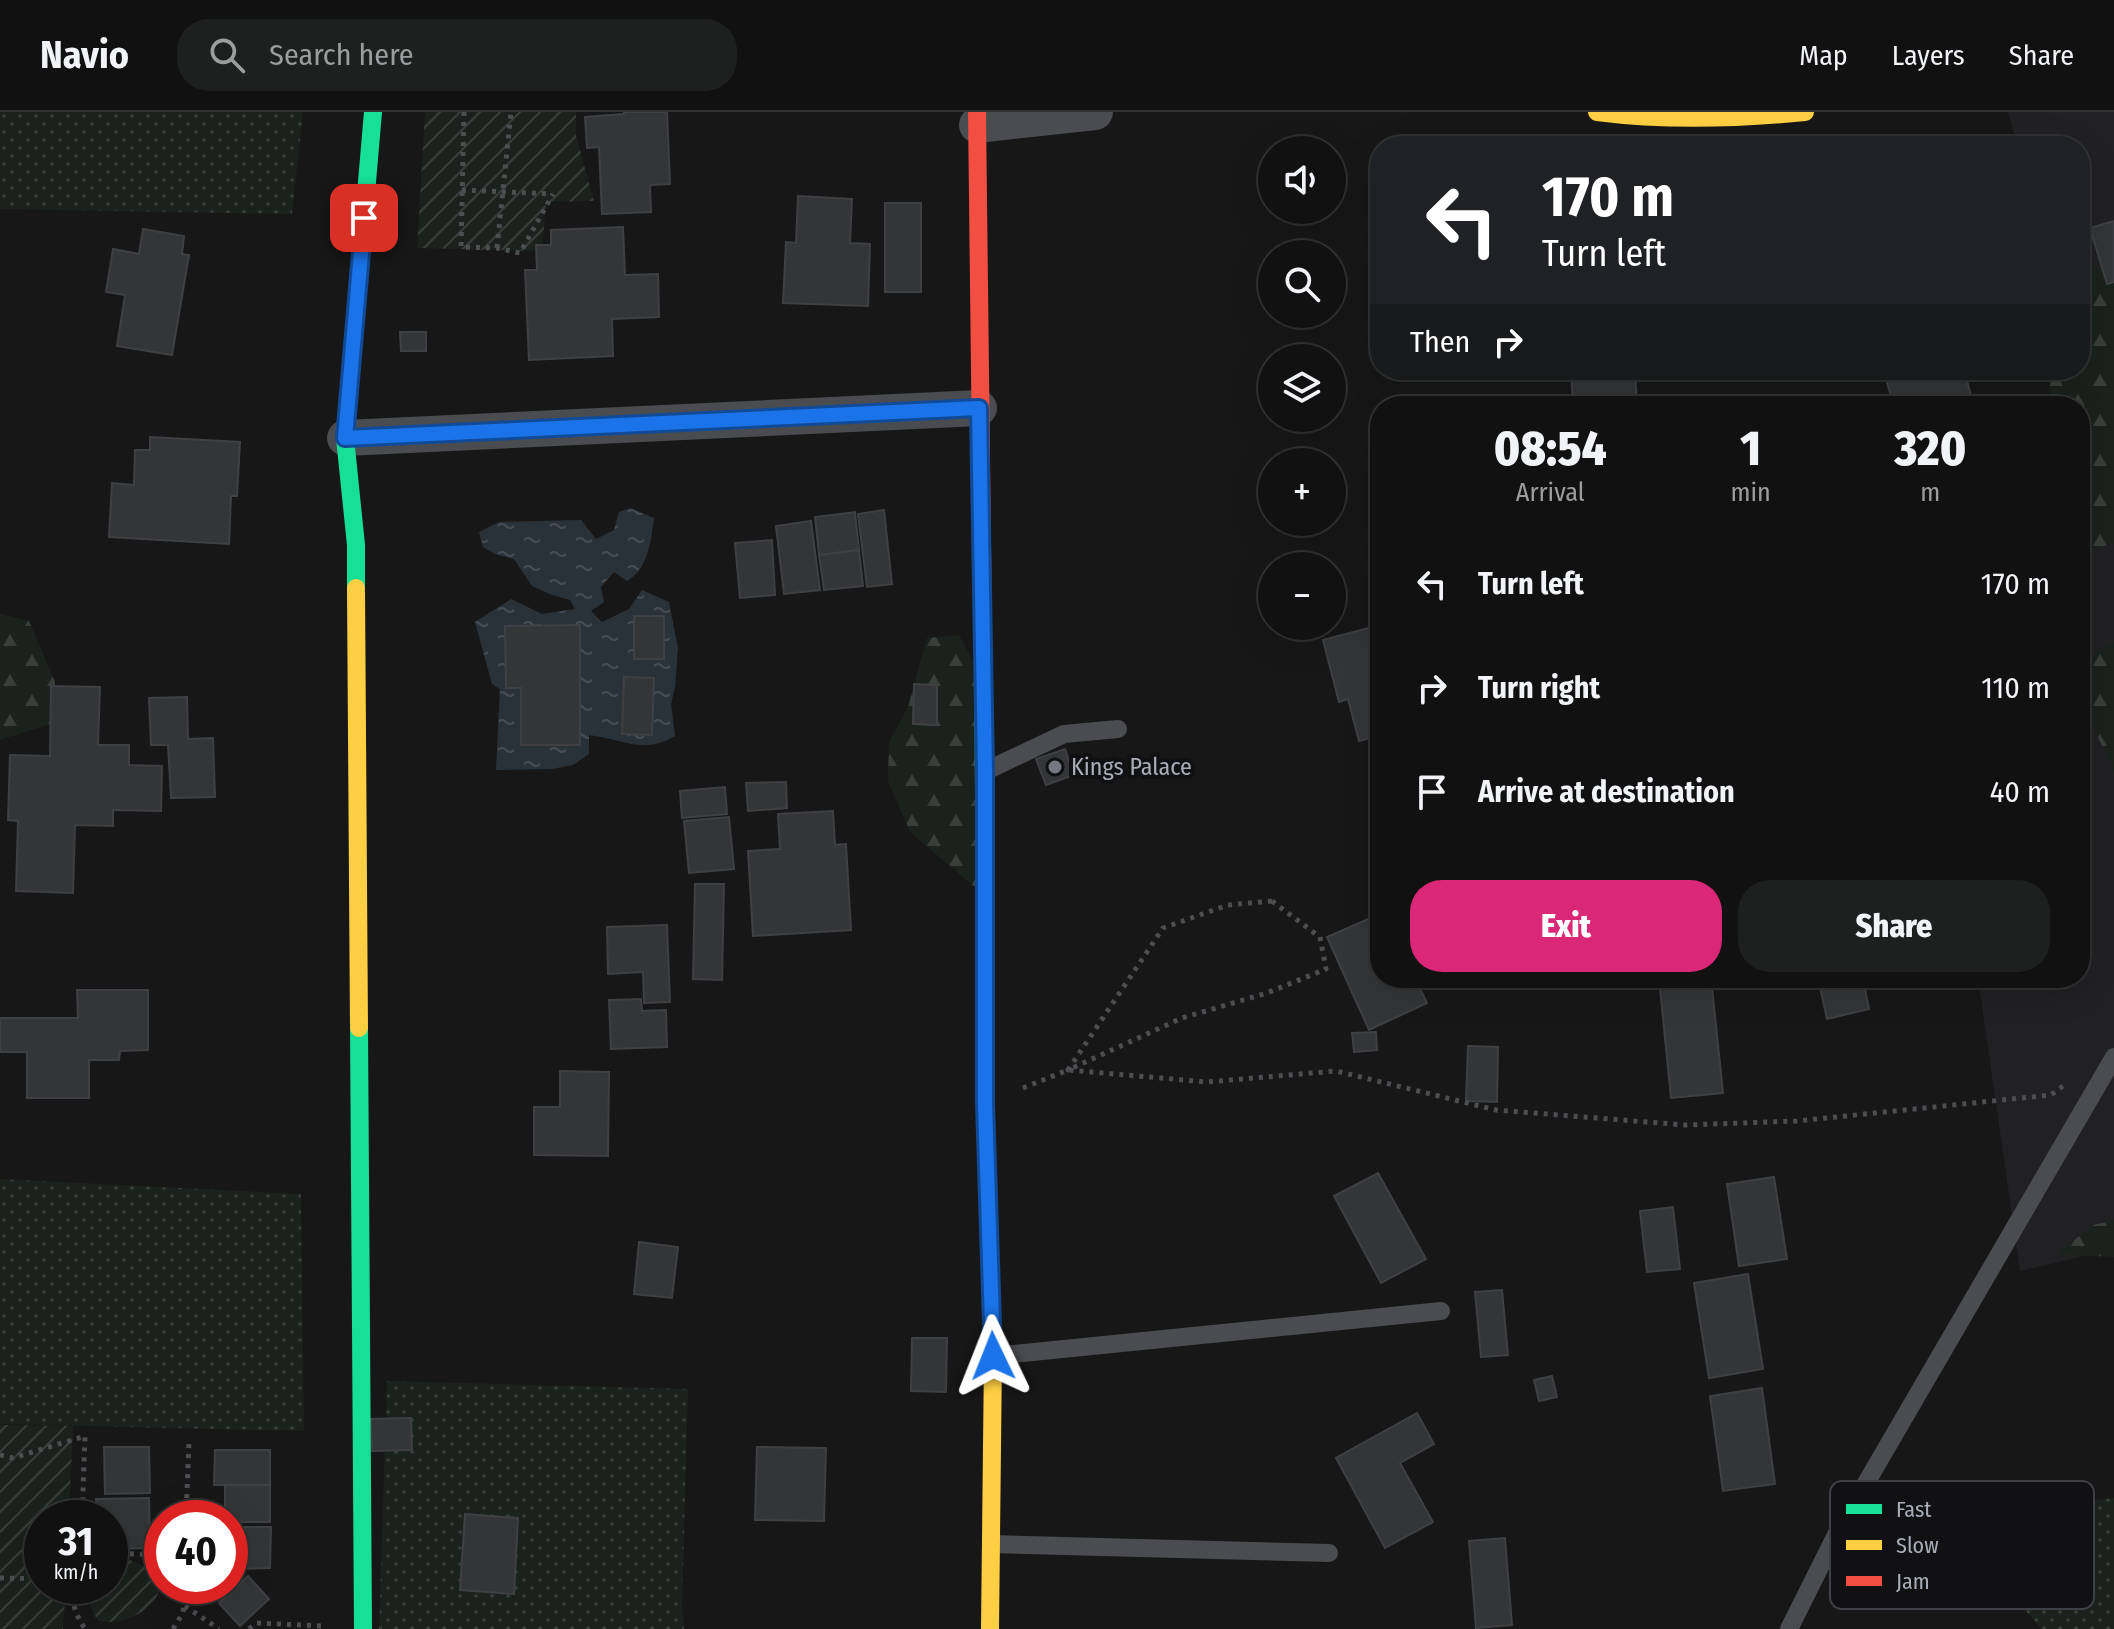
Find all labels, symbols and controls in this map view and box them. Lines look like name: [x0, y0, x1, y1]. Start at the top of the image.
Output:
search box: [177, 19, 737, 91]
text: Navio: [40, 32, 129, 78]
icon: search: [205, 33, 249, 77]
text: Search here: [269, 37, 414, 73]
text: Map: [1799, 39, 1848, 72]
text: Layers: [1892, 39, 1965, 72]
text: Share: [2009, 39, 2074, 72]
map controls: [1258, 136, 1346, 640]
button: sound: [1258, 136, 1346, 224]
text: 170 m: [1542, 164, 1674, 231]
icon: left: [1410, 168, 1514, 272]
pin: [330, 184, 398, 252]
icon: arrive: [342, 196, 386, 240]
text: Turn left: [1542, 232, 1666, 276]
button: search: [1258, 240, 1346, 328]
icon: right: [1486, 320, 1530, 364]
text: Then: [1410, 324, 1470, 360]
button: layers: [1258, 344, 1346, 432]
text: 08:54: [1494, 420, 1607, 478]
text: 1: [1740, 420, 1761, 478]
text: 320: [1894, 420, 1966, 478]
button: +: [1258, 448, 1346, 536]
text: Arrival: [1516, 477, 1585, 508]
text: min: [1730, 477, 1771, 508]
text: m: [1920, 477, 1940, 508]
button: −: [1258, 552, 1346, 640]
icon: left: [1410, 562, 1454, 606]
text: Turn left: [1478, 566, 1584, 602]
text: 170 m: [1981, 566, 2050, 602]
icon: right: [1410, 666, 1454, 710]
text: Turn right: [1478, 670, 1600, 706]
text: 110 m: [1981, 670, 2050, 706]
place label: Kings Palace: [1071, 753, 1192, 781]
marker: Kings Palace: [1046, 758, 1064, 776]
icon: arrive: [1410, 770, 1454, 814]
text: Arrive at destination: [1478, 774, 1735, 810]
text: 40 m: [1990, 774, 2050, 810]
button: Exit: [1410, 880, 1722, 972]
button: Share: [1738, 880, 2050, 972]
position arrow: [951, 1314, 1035, 1398]
legend: [1830, 1481, 2094, 1609]
text: Fast: [1896, 1496, 1932, 1523]
speed limit sign: 40: [144, 1500, 248, 1604]
text: 31: [58, 1518, 94, 1566]
text: Slow: [1896, 1532, 1939, 1559]
text: km/h: [54, 1560, 98, 1584]
text: Jam: [1896, 1568, 1930, 1595]

